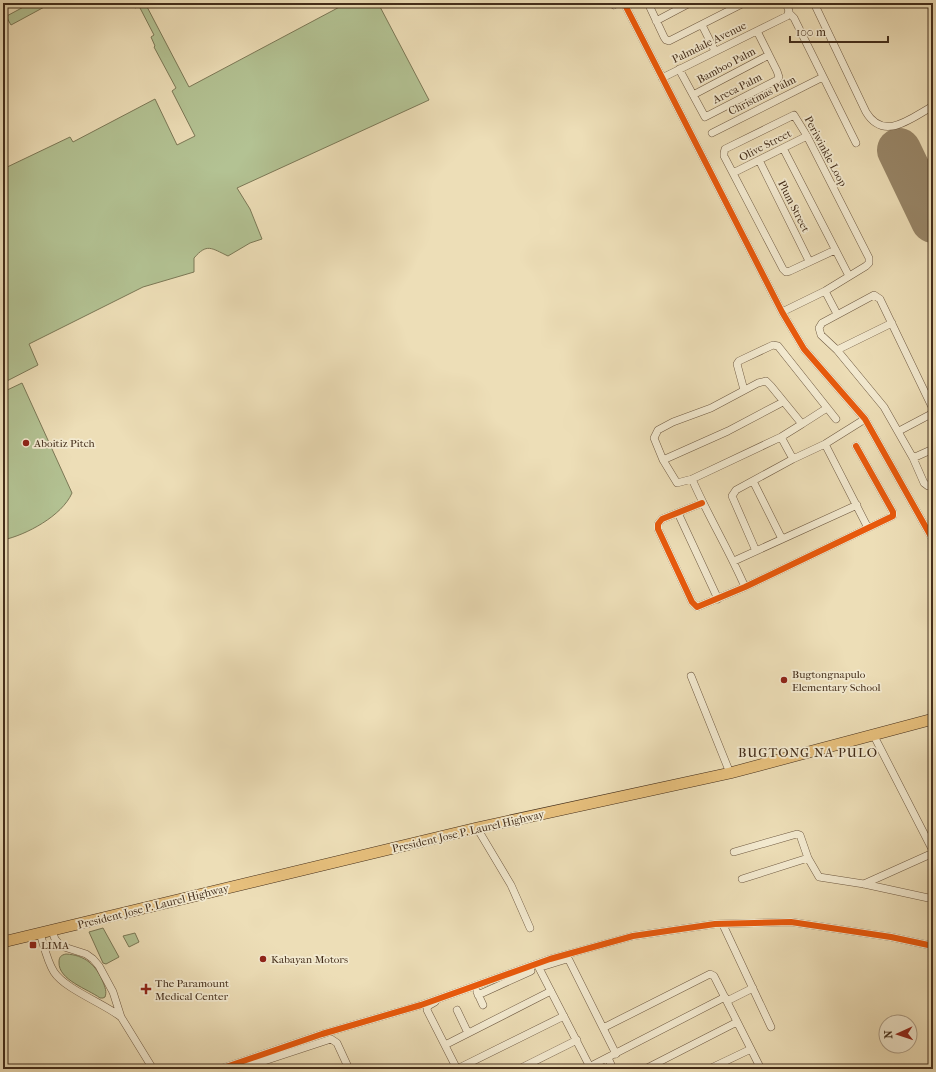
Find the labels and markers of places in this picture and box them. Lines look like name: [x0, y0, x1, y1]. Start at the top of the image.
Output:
place label: Aboitiz Pitch: [33, 437, 96, 450]
marker: Aboitiz Pitch: [21, 438, 31, 448]
place label: Bugtongnapulo Elementary School: [792, 668, 881, 694]
marker: Bugtongnapulo Elementary School: [779, 675, 789, 685]
place label: LIMA: [41, 939, 70, 952]
marker: LIMA: [28, 940, 38, 950]
place label: Kabayan Motors: [271, 953, 348, 966]
marker: Kabayan Motors: [258, 954, 268, 964]
place label: The Paramount Medical Center: [155, 977, 229, 1003]
marker: The Paramount Medical Center: [140, 983, 152, 995]

